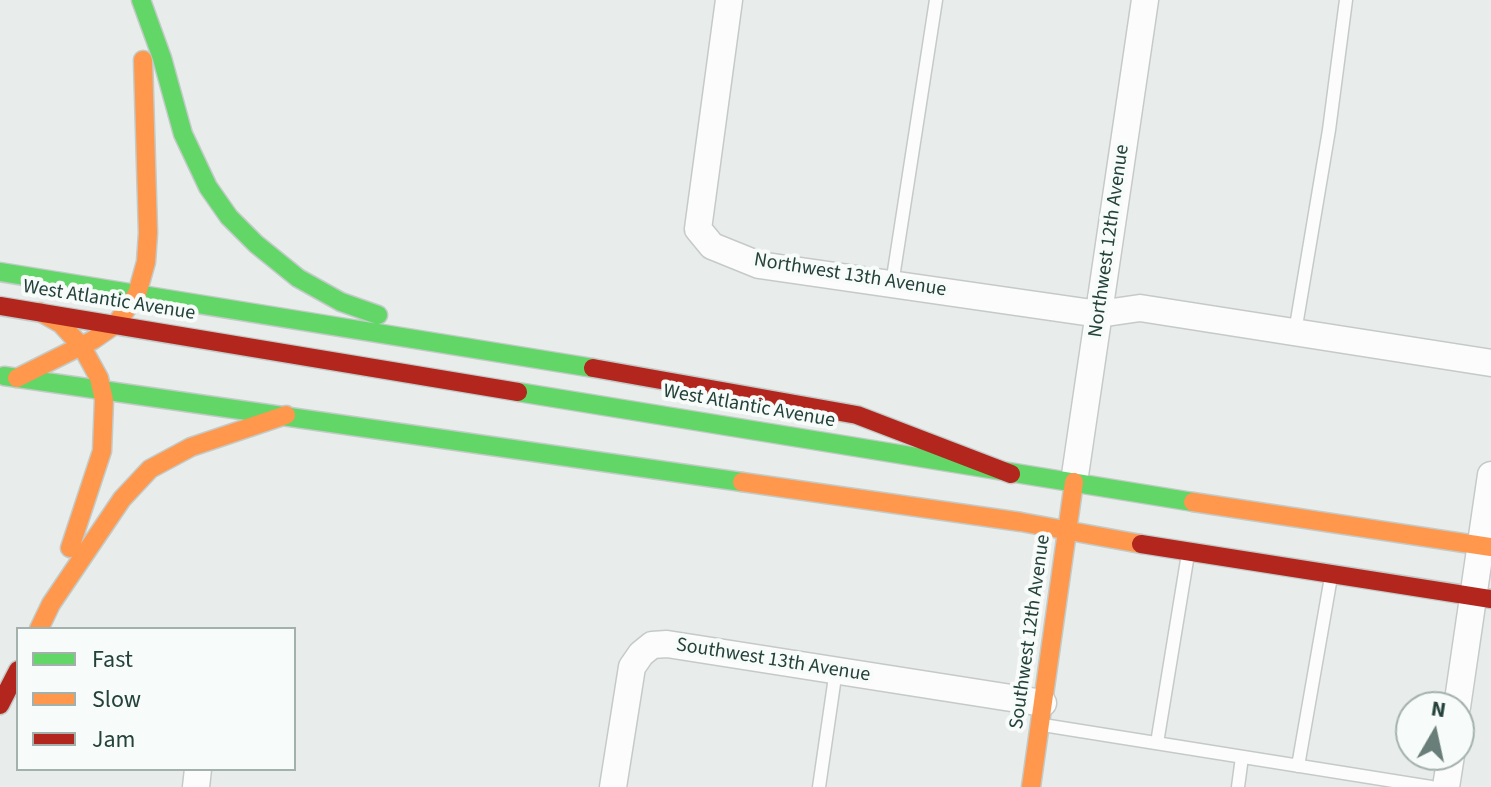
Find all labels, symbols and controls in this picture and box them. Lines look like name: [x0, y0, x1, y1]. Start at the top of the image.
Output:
street label: Northwest 12th Avenue: [1085, 143, 1135, 339]
street label: Northwest 13th Avenue: [752, 249, 948, 303]
street label: West Atlantic Avenue: [21, 276, 197, 326]
street label: West Atlantic Avenue: [661, 380, 837, 434]
street label: Southwest 12th Avenue: [1005, 533, 1057, 731]
legend: [16, 627, 296, 771]
street label: Southwest 13th Avenue: [674, 634, 872, 688]
text: Fast: [92, 642, 133, 677]
text: Slow: [92, 682, 141, 717]
north arrow: [1395, 691, 1475, 771]
text: N: [1429, 692, 1448, 726]
text: Jam: [92, 722, 136, 757]

